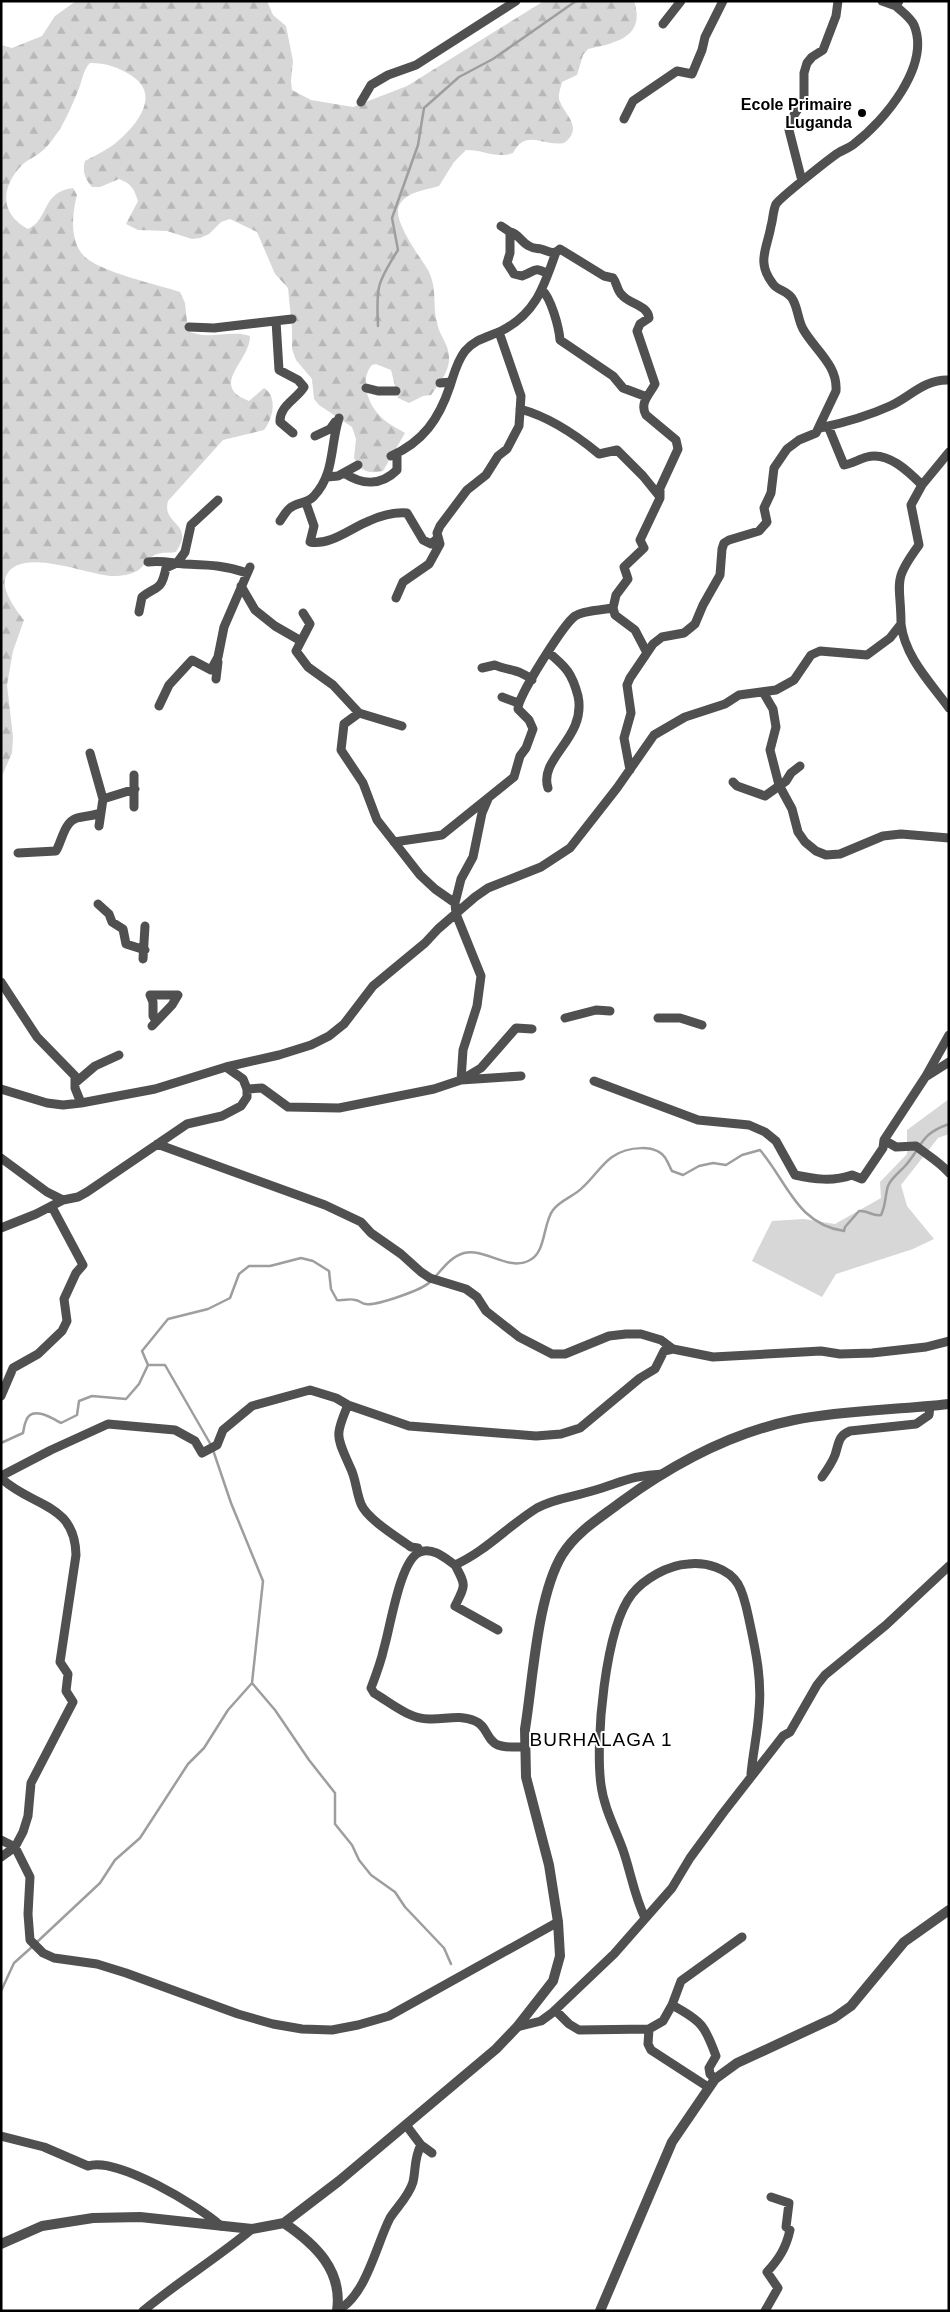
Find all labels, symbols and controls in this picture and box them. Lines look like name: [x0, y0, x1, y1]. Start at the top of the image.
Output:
place label: Ecole Primaire Luganda: [741, 96, 852, 131]
marker: Ecole Primaire Luganda: [856, 107, 868, 119]
district label: BURHALAGA 1: [530, 1729, 673, 1750]

